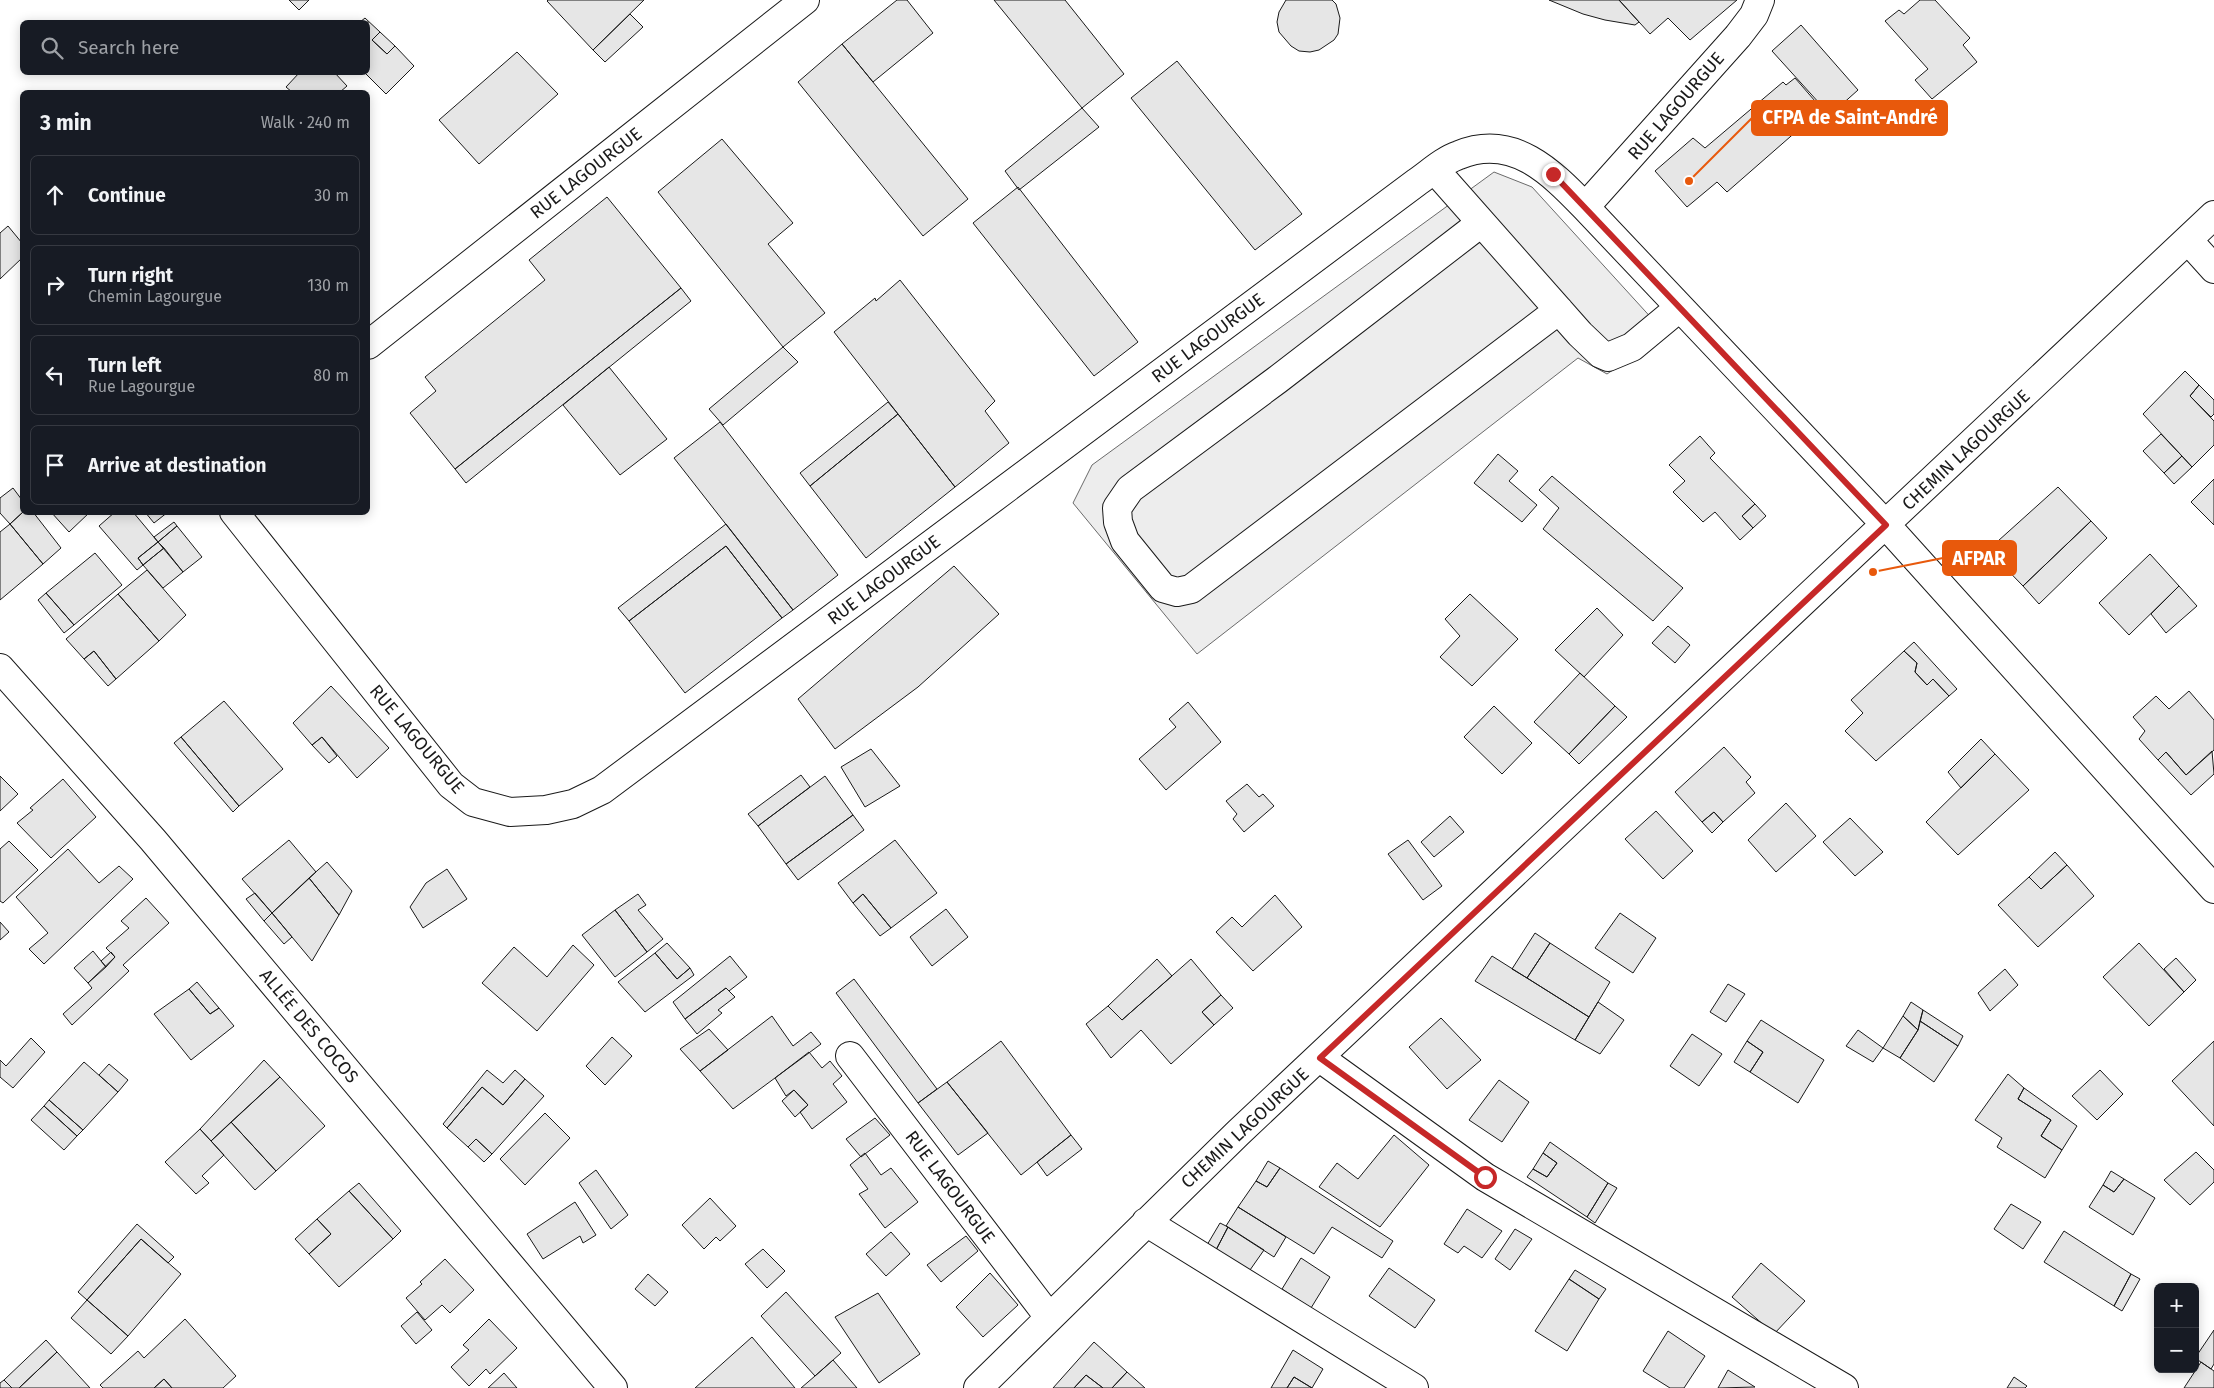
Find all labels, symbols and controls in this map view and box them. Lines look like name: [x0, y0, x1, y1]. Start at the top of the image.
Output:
search box: [20, 20, 370, 75]
icon: search: [38, 34, 66, 62]
text: Search here: [78, 36, 179, 59]
street label: RUE LAGOURGUE: [1623, 48, 1729, 164]
callout: CFPA de Saint-André: [1752, 101, 1947, 135]
text: CFPA de Saint-André: [1762, 106, 1938, 129]
text: 3 min: [40, 110, 92, 136]
text: Walk · 240 m: [261, 113, 350, 132]
street label: RUE LAGOURGUE: [526, 123, 646, 223]
route end: [1542, 163, 1565, 186]
icon: ahead: [41, 181, 69, 209]
text: Continue: [88, 184, 166, 207]
text: 30 m: [314, 186, 349, 205]
text: Turn right: [88, 264, 173, 287]
icon: right: [41, 271, 69, 299]
text: 130 m: [307, 276, 349, 295]
text: Chemin Lagourgue: [88, 287, 222, 306]
street label: RUE LAGOURGUE: [1147, 288, 1269, 388]
text: Turn left: [88, 354, 162, 377]
icon: left: [41, 361, 69, 389]
text: 80 m: [313, 366, 349, 385]
text: Rue Lagourgue: [88, 377, 195, 396]
street label: CHEMIN LAGOURGUE: [1898, 385, 2034, 515]
icon: arrive: [41, 451, 69, 479]
text: Arrive at destination: [88, 454, 267, 477]
street label: RUE LAGOURGUE: [823, 530, 945, 630]
callout: AFPAR: [1943, 541, 2016, 575]
text: AFPAR: [1951, 547, 2006, 570]
street label: RUE LAGOURGUE: [365, 680, 469, 798]
street label: ALLÉE DES COCOS: [255, 964, 364, 1088]
street label: CHEMIN LAGOURGUE: [1177, 1063, 1313, 1193]
street label: RUE LAGOURGUE: [900, 1126, 1000, 1248]
route start: [1474, 1166, 1497, 1189]
map controls: [2154, 1283, 2199, 1373]
button: +: [2154, 1283, 2199, 1328]
button: −: [2154, 1328, 2199, 1373]

